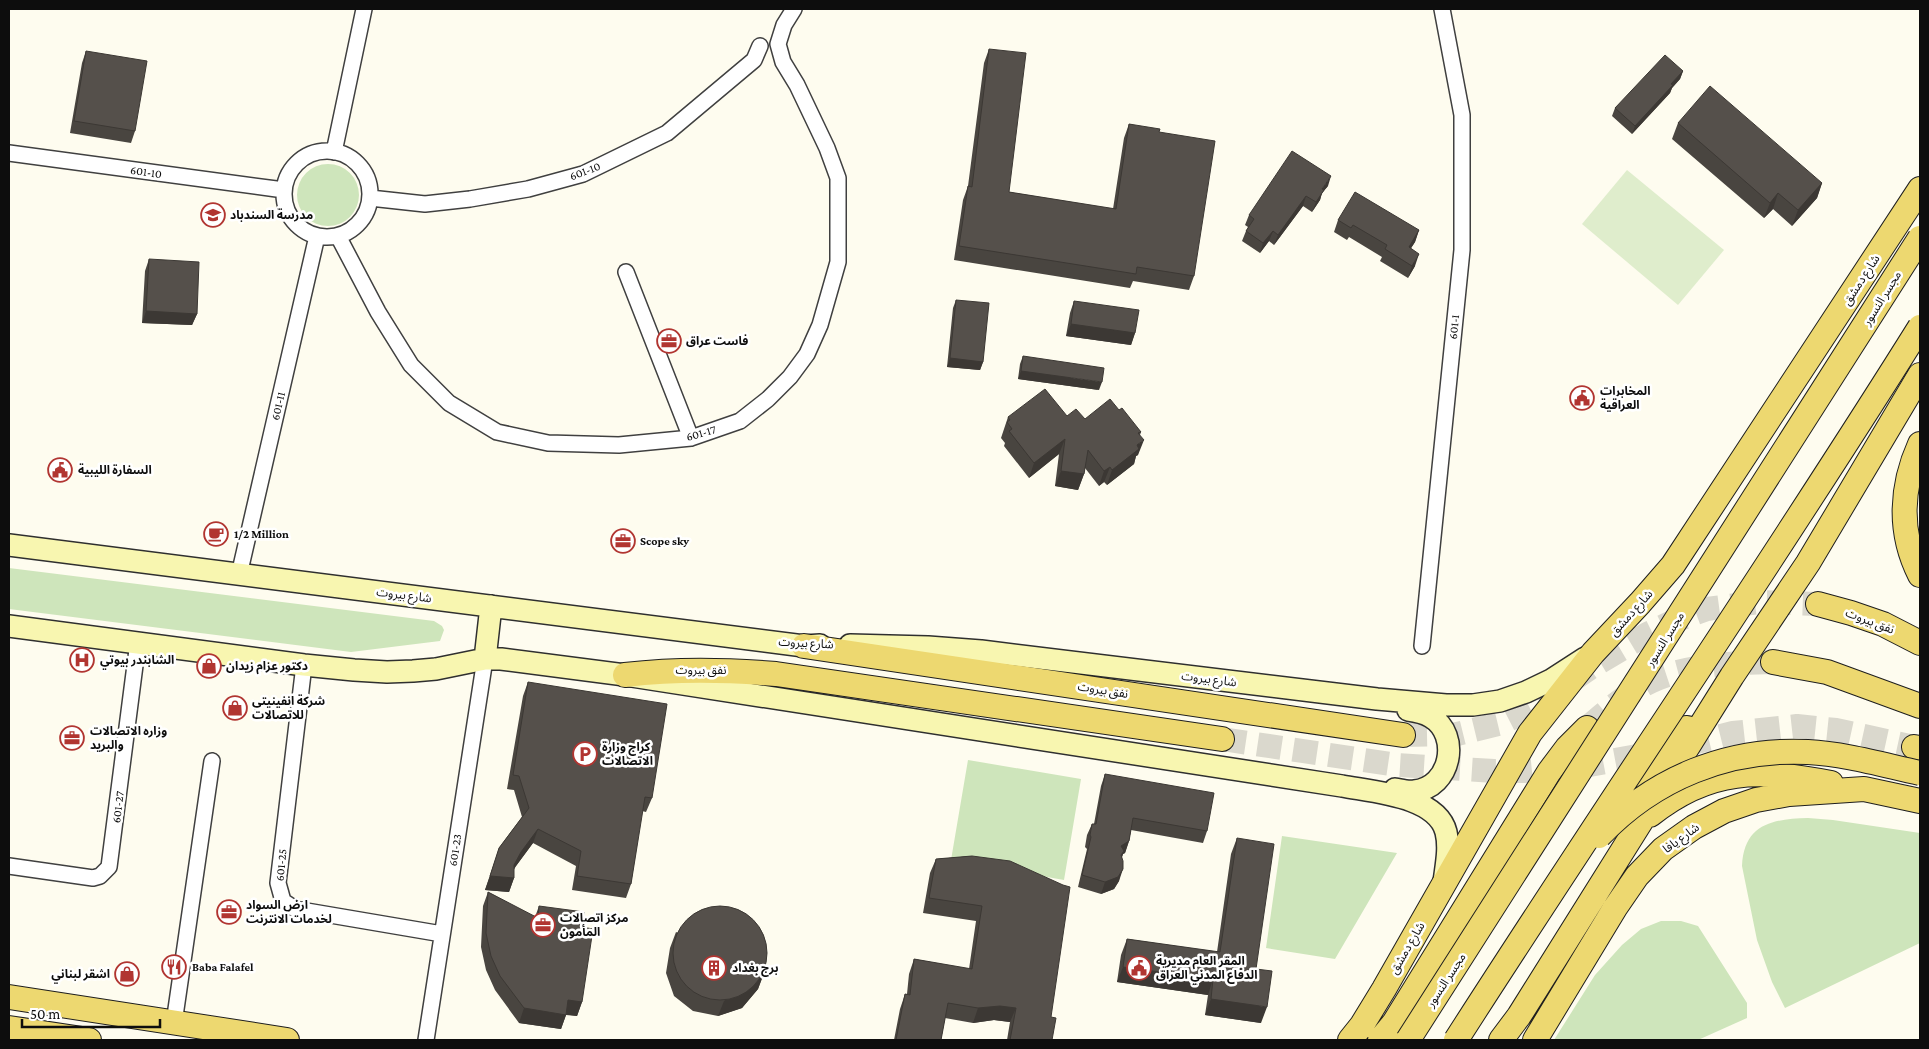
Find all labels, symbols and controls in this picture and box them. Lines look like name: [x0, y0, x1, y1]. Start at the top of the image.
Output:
street label: 601-10: [568, 159, 603, 183]
street label: 601-10: [129, 163, 163, 181]
school or university icon: مدرسة السندباد: [200, 202, 226, 228]
place label: مدرسة السندباد: [230, 208, 313, 222]
street label: شارع دمشق: [1839, 252, 1884, 309]
street label: مجسر النسور: [1859, 268, 1904, 329]
street label: 601-1: [1446, 314, 1462, 340]
office icon: فاست عراق: [656, 328, 682, 354]
place label: فاست عراق: [686, 334, 748, 348]
place label: المخابرات العراقية: [1600, 384, 1650, 412]
public building icon: المخابرات العراقية: [1569, 385, 1595, 411]
street label: 601-11: [268, 390, 288, 422]
street label: 601-17: [684, 422, 718, 444]
public building icon: السفارة الليبية: [47, 457, 73, 483]
place label: السفارة الليبية: [78, 463, 152, 477]
cafe icon: 1/2 Million: [203, 521, 229, 547]
place label: 1/2 Million: [234, 527, 289, 541]
office icon: Scope sky: [610, 528, 636, 554]
place label: Scope sky: [640, 534, 689, 548]
street label: شارع بيروت: [375, 585, 432, 607]
street label: شارع دمشق: [1607, 587, 1657, 640]
street label: نفق بيروت: [1843, 605, 1896, 638]
street label: مجسر النسور: [1642, 609, 1687, 670]
street label: شارع بيروت: [778, 635, 834, 653]
hospital icon: الشابندر بيوتي: [69, 647, 95, 673]
place label: الشابندر بيوتي: [100, 653, 174, 670]
shop icon: دكتور عزام زيدان: [196, 653, 222, 679]
place label: دكتور عزام زيدان: [226, 659, 308, 675]
street label: نفق بيروت: [676, 663, 726, 678]
street label: شارع بيروت: [1180, 669, 1237, 691]
street label: نفق بيروت: [1077, 679, 1129, 702]
place label: شركة انفينيتي للاتصالات: [252, 694, 325, 722]
shop icon: شركة انفينيتي للاتصالات: [222, 695, 248, 721]
place label: وزاره الاتصالات والبريد: [90, 724, 167, 752]
office icon: وزاره الاتصالات والبريد: [59, 725, 85, 751]
place label: كراج وزارة الاتصالات: [602, 740, 653, 768]
parking icon: كراج وزارة الاتصالات: [572, 741, 598, 767]
street label: 601-27: [109, 790, 127, 824]
street label: شارع يافا: [1660, 820, 1703, 858]
street label: 601-23: [446, 833, 465, 867]
street label: 601-25: [273, 848, 289, 882]
place label: ارض السواد لخدمات الانترنت: [246, 898, 332, 926]
office icon: ارض السواد لخدمات الانترنت: [216, 899, 242, 925]
place label: مركز اتصالات المأمون: [560, 911, 628, 939]
office icon: مركز اتصالات المأمون: [530, 912, 556, 938]
street label: شارع دمشق: [1387, 920, 1429, 977]
street label: مجسر النسور: [1423, 950, 1469, 1010]
restaurant icon: Baba Falafel: [161, 954, 187, 980]
place label: المقر العام مديرية الدفاع المدني العراق: [1156, 954, 1257, 985]
building icon: برج بغداد: [701, 955, 727, 981]
public building icon: المقر العام مديرية الدفاع المدني العراق: [1126, 955, 1152, 981]
place label: Baba Falafel: [192, 960, 254, 974]
shop icon: اشقر لبناني: [114, 961, 140, 987]
place label: برج بغداد: [732, 961, 779, 977]
place label: اشقر لبناني: [51, 967, 110, 984]
scale bar: [22, 996, 160, 1028]
text: 50 m: [30, 1006, 60, 1022]

